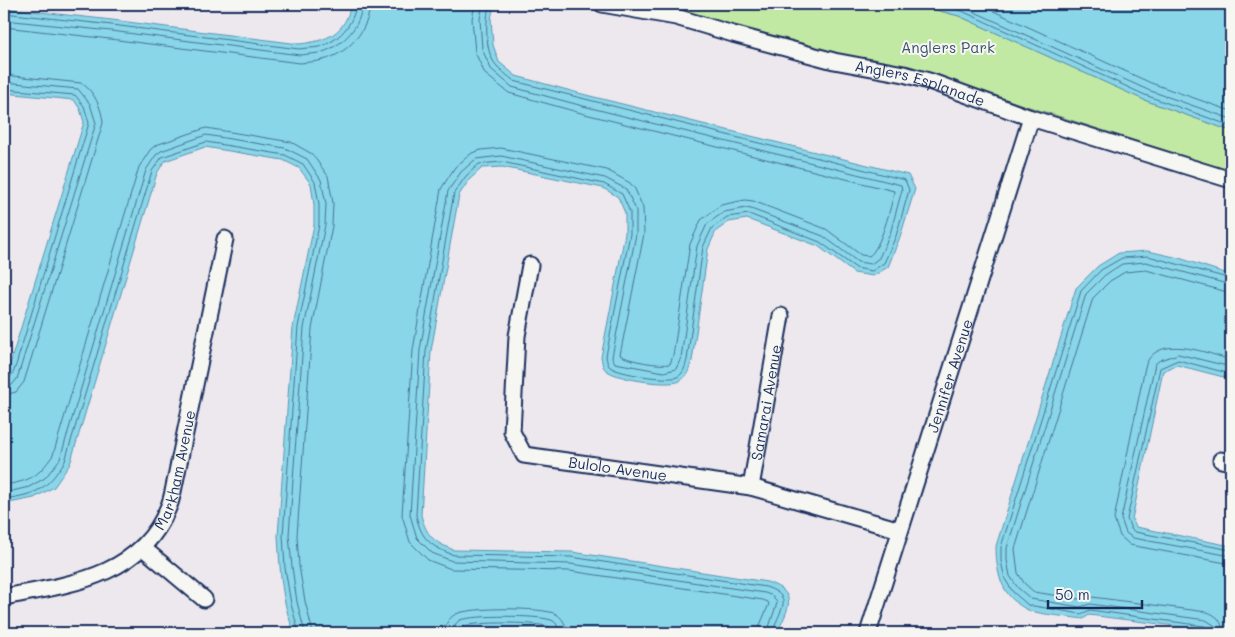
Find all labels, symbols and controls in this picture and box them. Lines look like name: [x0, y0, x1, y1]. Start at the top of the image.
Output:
park label: Anglers Park: [901, 37, 995, 57]
street label: Anglers Esplanade: [853, 55, 988, 111]
street label: Jennifer Avenue: [922, 316, 977, 435]
street label: Samarai Avenue: [746, 343, 786, 462]
street label: Markham Avenue: [149, 408, 200, 534]
street label: Bulolo Avenue: [567, 451, 669, 485]
scale bar: [1048, 577, 1141, 609]
text: 50 m: [1055, 584, 1090, 604]

